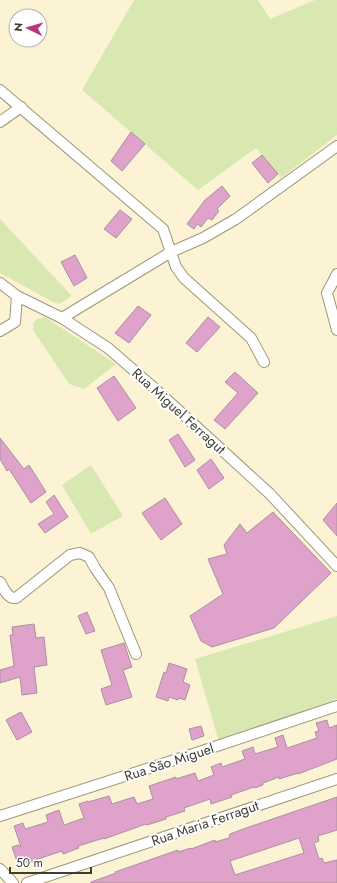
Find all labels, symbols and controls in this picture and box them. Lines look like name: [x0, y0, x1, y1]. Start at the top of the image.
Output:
north arrow: [8, 8, 48, 48]
text: N: [10, 22, 26, 32]
street label: Rua Miguel Ferragut: [128, 363, 231, 459]
street label: Rua São Miguel: [122, 738, 216, 786]
street label: Rua Maria Ferragut: [149, 795, 262, 851]
scale bar: [10, 849, 91, 875]
text: 50 m: [16, 854, 43, 872]

